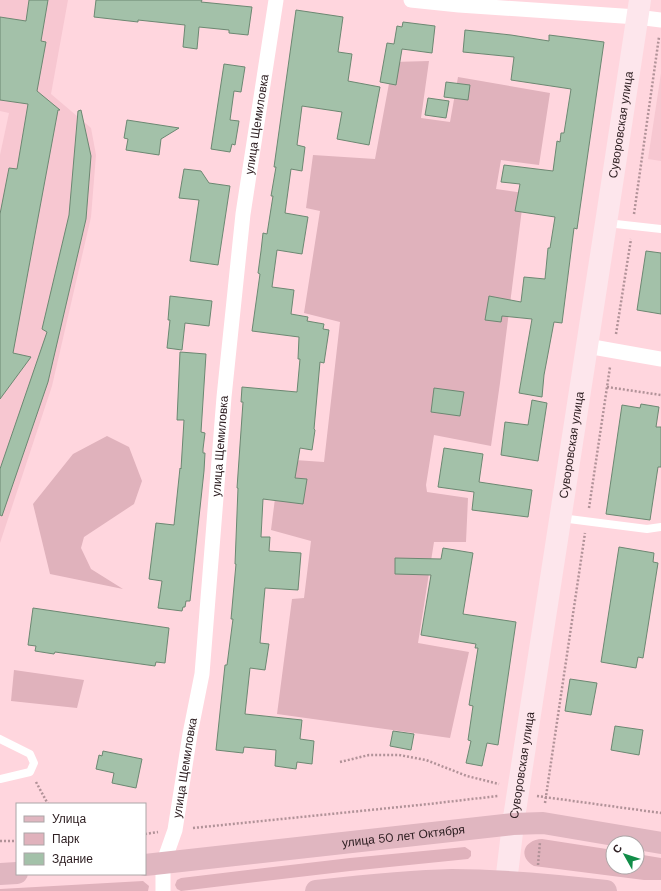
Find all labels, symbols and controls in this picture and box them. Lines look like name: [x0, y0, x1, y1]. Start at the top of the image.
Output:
street label: Суворовская улица: [605, 70, 637, 179]
street label: улица Щемиловка: [241, 73, 273, 176]
street label: Суворовская улица: [555, 390, 588, 500]
street label: улица Щемиловка: [208, 395, 232, 497]
street label: Суворовская улица: [506, 710, 538, 820]
street label: улица Щемиловка: [169, 716, 201, 819]
legend: [16, 803, 146, 875]
text: Улица: [52, 811, 86, 827]
street label: улица 50 лет Октября: [341, 821, 466, 851]
text: Парк: [52, 831, 80, 847]
north arrow: [605, 835, 645, 875]
text: С: [609, 841, 625, 856]
text: Здание: [52, 851, 93, 867]

